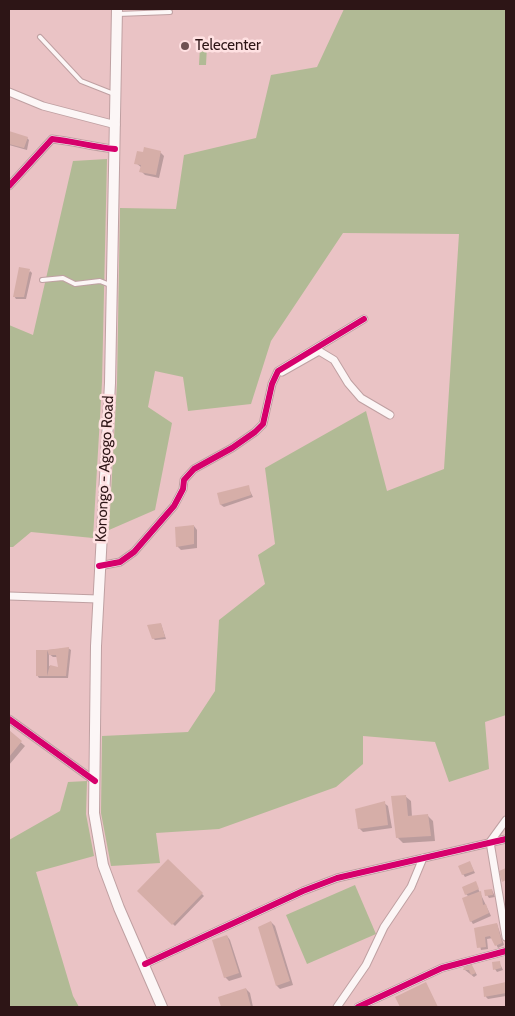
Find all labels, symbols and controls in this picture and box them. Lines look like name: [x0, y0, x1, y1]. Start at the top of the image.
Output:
place label: Telecenter: [195, 37, 261, 55]
marker: Telecenter: [179, 40, 191, 52]
street label: Konongo - Agogo Road: [92, 395, 118, 543]

